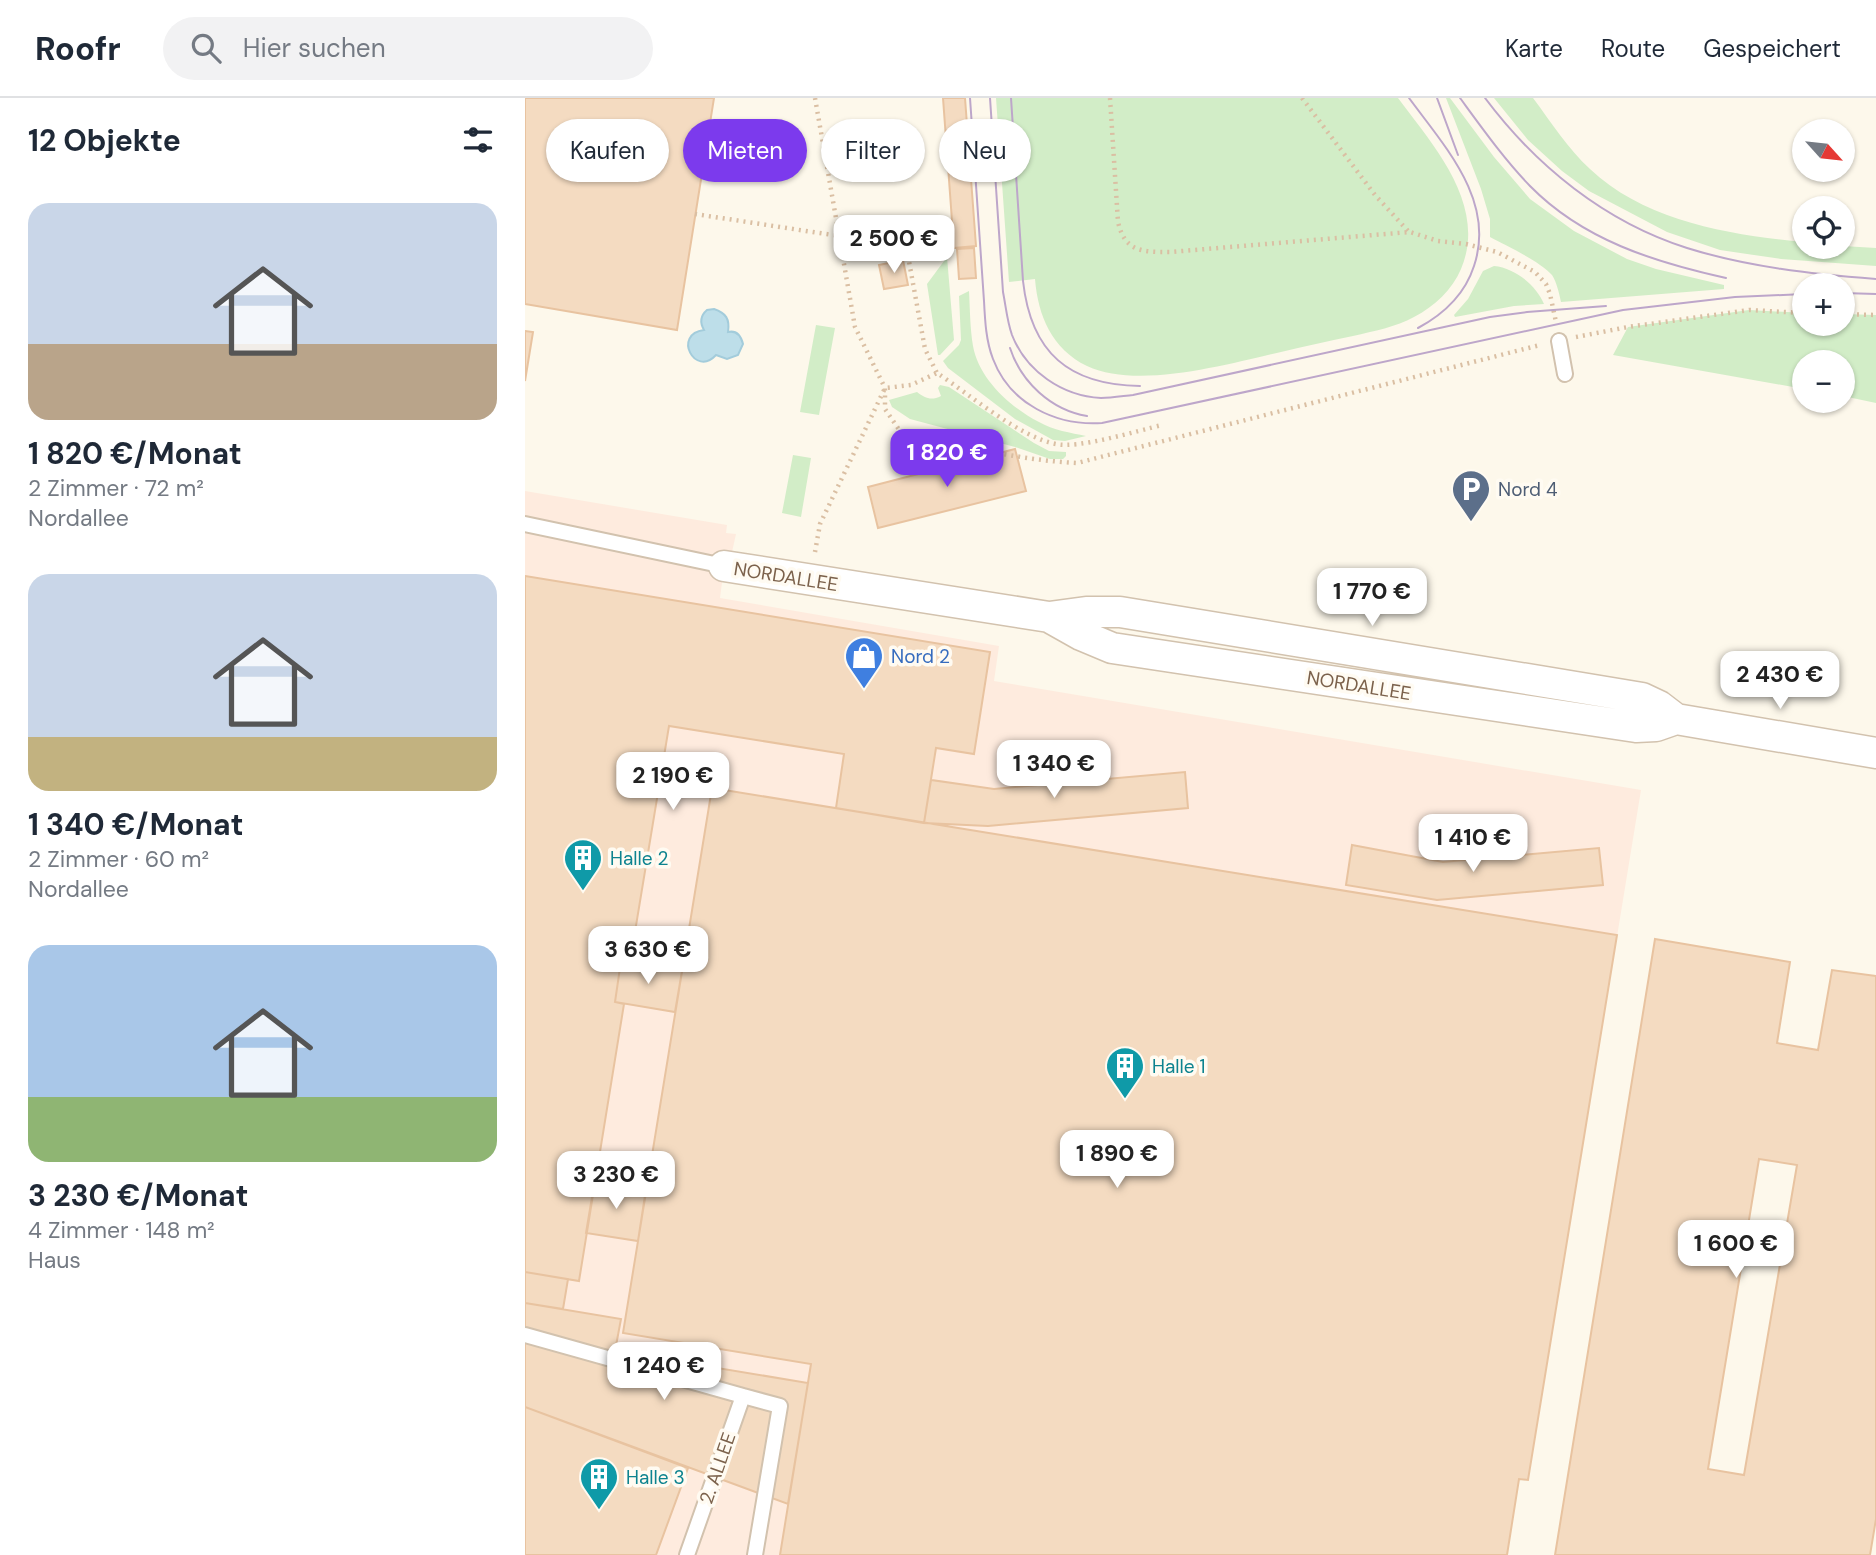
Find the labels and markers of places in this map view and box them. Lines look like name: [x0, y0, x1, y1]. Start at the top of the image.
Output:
pin: 2 500 €: [829, 216, 959, 275]
pin: 1 820 €: [882, 430, 1012, 489]
parking icon: Nord 4: [1450, 468, 1492, 523]
place label: Nord 4: [1498, 477, 1558, 502]
pin: 1 770 €: [1307, 568, 1437, 628]
shop icon: Nord 2: [843, 635, 885, 690]
place label: Nord 2: [891, 644, 950, 669]
pin: 2 430 €: [1715, 652, 1845, 711]
pin: 1 340 €: [989, 740, 1119, 800]
pin: 2 190 €: [608, 752, 738, 812]
pin: 1 410 €: [1408, 814, 1538, 874]
building icon: Halle 2: [562, 837, 604, 892]
place label: Halle 2: [610, 846, 669, 871]
pin: 3 630 €: [583, 926, 713, 986]
building icon: Halle 1: [1104, 1045, 1146, 1100]
place label: Halle 1: [1152, 1054, 1206, 1079]
pin: 1 890 €: [1052, 1130, 1182, 1190]
pin: 3 230 €: [551, 1152, 681, 1211]
pin: 1 600 €: [1671, 1220, 1801, 1280]
pin: 1 240 €: [599, 1342, 729, 1402]
building icon: Halle 3: [578, 1456, 620, 1511]
place label: Halle 3: [626, 1465, 685, 1490]

